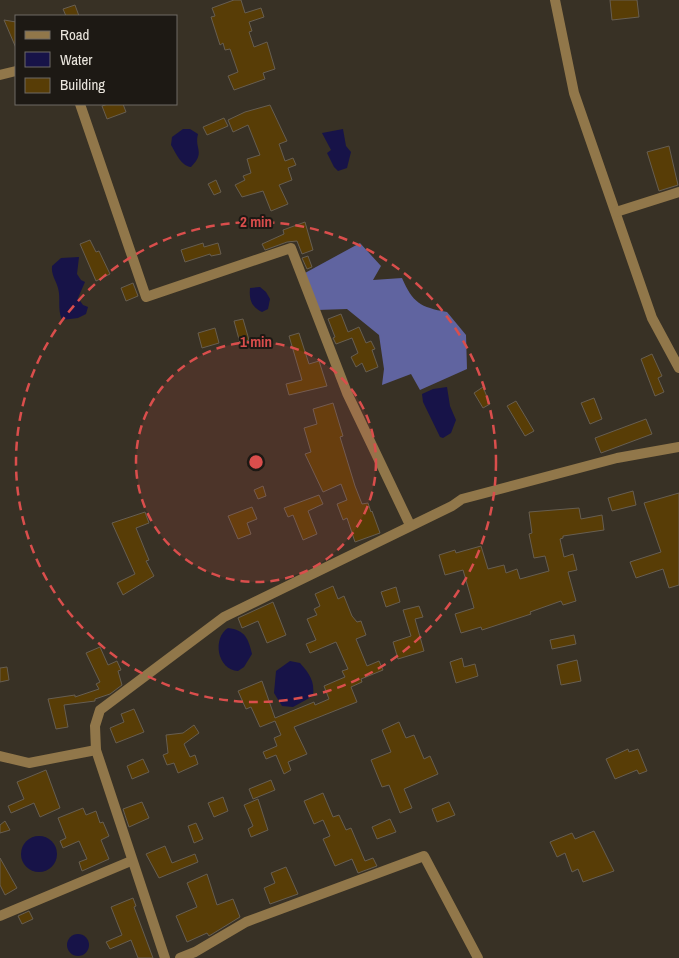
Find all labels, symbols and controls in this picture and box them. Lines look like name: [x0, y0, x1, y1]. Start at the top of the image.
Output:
legend: [15, 15, 178, 105]
text: Road: [60, 24, 89, 45]
text: Water: [60, 49, 92, 70]
text: Building: [60, 74, 105, 95]
text: 2 min: [240, 211, 272, 232]
text: 1 min: [240, 331, 272, 352]
centre of rings: [247, 453, 265, 471]

